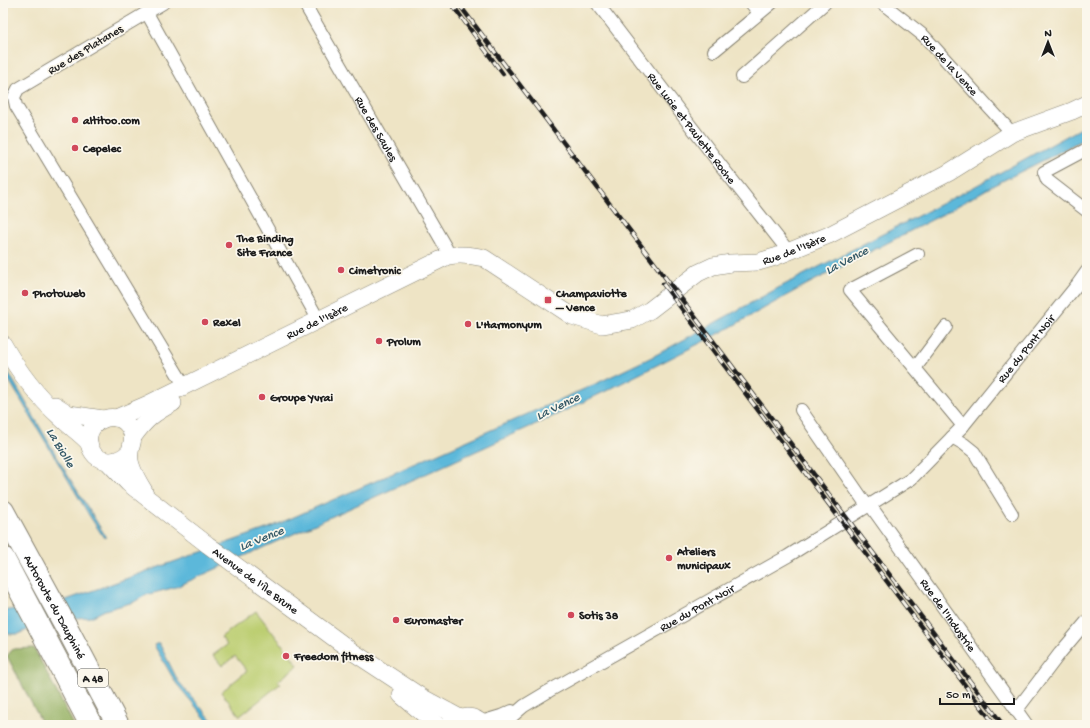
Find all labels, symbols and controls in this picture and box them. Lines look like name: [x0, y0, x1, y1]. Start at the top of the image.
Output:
street label: Rue des Platanes: [46, 22, 127, 79]
north arrow: [1028, 22, 1068, 62]
text: N: [1044, 28, 1052, 40]
street label: Rue de la Vence: [917, 32, 980, 100]
street label: Rue Lucie et Paulette Roche: [644, 70, 738, 188]
street label: Rue des Saules: [351, 95, 400, 165]
marker: altitoo.com: [70, 115, 80, 125]
place label: altitoo.com: [82, 115, 140, 129]
marker: Cepelec: [70, 143, 80, 153]
place label: Cepelec: [82, 143, 122, 157]
street label: Rue de l'Isère: [761, 232, 829, 269]
place label: The Binding Site France: [236, 233, 294, 261]
marker: The Binding Site France: [224, 240, 234, 250]
water label: La Vence: [823, 243, 872, 279]
marker: Cimetronic: [336, 265, 346, 275]
place label: Cimetronic: [348, 265, 401, 279]
marker: Photoweb: [20, 288, 30, 298]
place label: Photoweb: [32, 288, 86, 302]
place label: Champaviotte – Vence: [555, 288, 628, 316]
marker: Champaviotte – Vence: [543, 295, 553, 305]
street label: Rue de l'Isère: [285, 301, 351, 344]
street label: Rue du Pont Noir: [996, 311, 1060, 387]
marker: Rexel: [200, 317, 210, 327]
place label: Rexel: [212, 317, 241, 331]
marker: L'Harmonyum: [463, 319, 473, 329]
place label: L'Harmonyum: [476, 319, 542, 333]
marker: Prolum: [374, 336, 384, 346]
place label: Prolum: [386, 336, 421, 350]
water label: La Vence: [534, 390, 583, 424]
marker: Groupe Yvrai: [257, 392, 267, 402]
place label: Groupe Yvrai: [270, 392, 333, 406]
water label: La Biolle: [42, 426, 78, 472]
water label: La Vence: [238, 523, 287, 555]
street label: Avenue de l'Île Brune: [209, 546, 301, 619]
place label: Ateliers municipaux: [676, 546, 731, 574]
street label: Autoroute du Dauphiné: [19, 553, 88, 663]
marker: Ateliers municipaux: [664, 553, 674, 563]
street label: Rue de l'Industrie: [916, 577, 978, 656]
street label: Rue du Pont Noir: [658, 582, 739, 636]
marker: Sotis 38: [566, 610, 576, 620]
place label: Sotis 38: [579, 610, 619, 624]
marker: Euromaster: [391, 615, 401, 625]
place label: Euromaster: [403, 615, 464, 629]
marker: Freedom fitness: [281, 651, 291, 661]
place label: Freedom fitness: [293, 651, 374, 665]
road number: A 48: [78, 669, 108, 687]
scale bar: [940, 680, 1014, 706]
text: 50 m: [946, 689, 971, 703]

